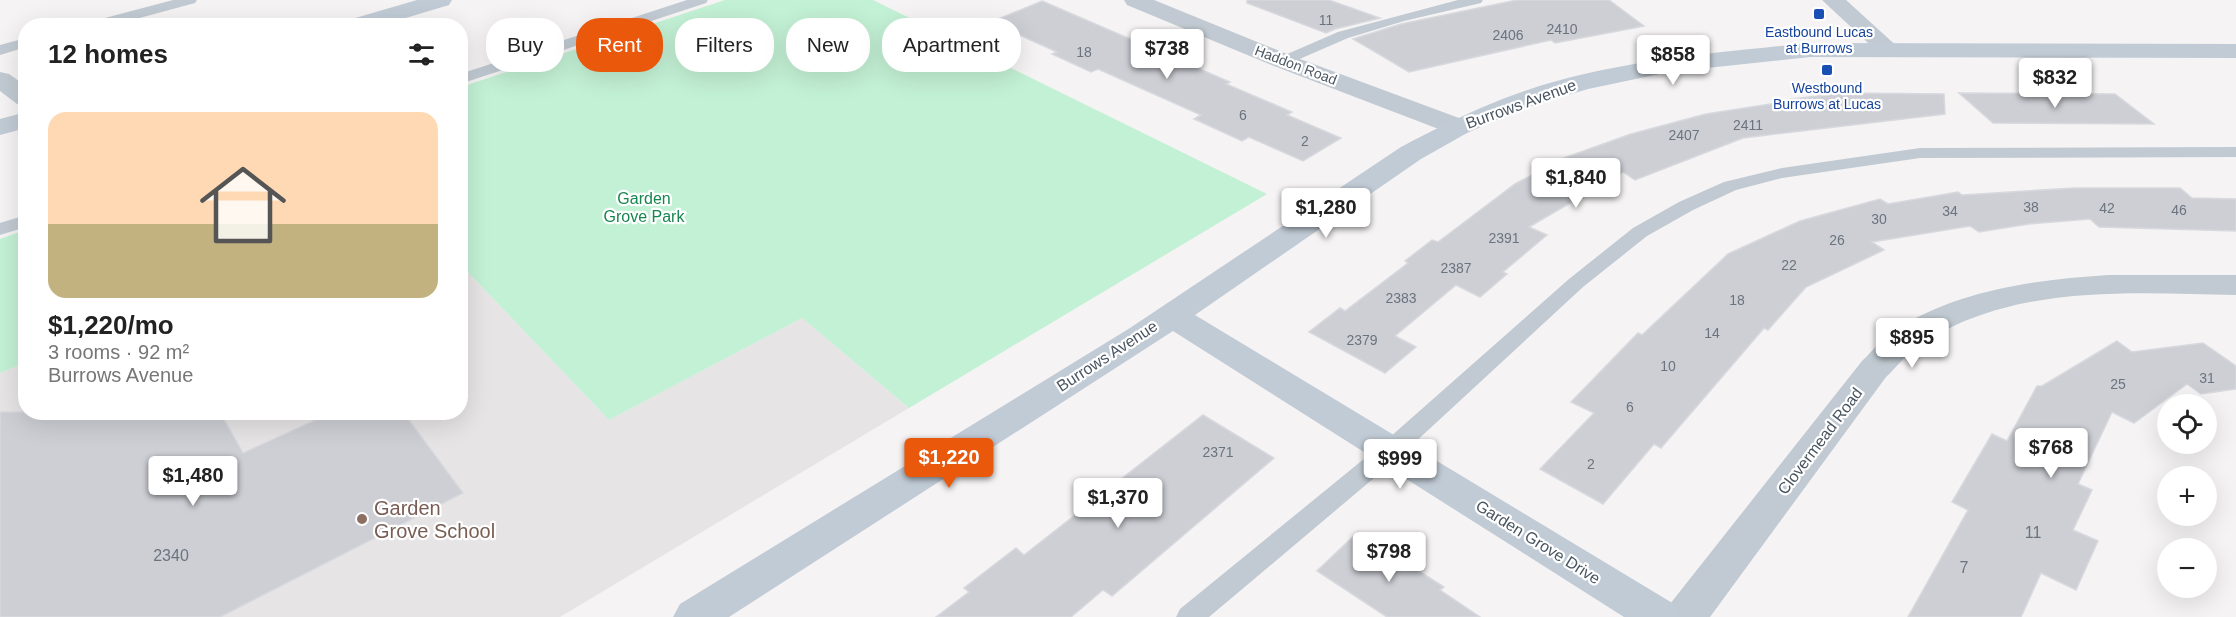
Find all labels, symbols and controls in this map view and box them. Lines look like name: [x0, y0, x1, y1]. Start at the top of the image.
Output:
marker: Eastbound Lucas at Burrows: [1812, 7, 1826, 21]
house number: 11: [1319, 12, 1333, 28]
chip: Buy: [486, 18, 564, 72]
chip: Rent: [576, 18, 663, 72]
chip: Filters: [675, 18, 774, 72]
chip: New: [786, 18, 870, 72]
chip: Apartment: [882, 18, 1021, 72]
house number: 2410: [1546, 21, 1578, 37]
place label: Eastbound Lucas at Burrows: [1765, 24, 1873, 56]
house number: 2406: [1492, 27, 1524, 43]
pin: $738: [1131, 29, 1203, 80]
pin: $858: [1637, 35, 1709, 86]
text: $738: [1145, 37, 1189, 59]
icon: filters: [405, 38, 438, 71]
text: 12 homes: [48, 39, 168, 69]
street label: Haddon Road: [1253, 42, 1339, 88]
text: $858: [1651, 43, 1695, 65]
house number: 18: [1076, 44, 1092, 60]
pin: $832: [2019, 58, 2091, 109]
marker: Westbound Burrows at Lucas: [1820, 63, 1834, 77]
text: $832: [2033, 66, 2077, 88]
street label: Burrows Avenue: [1463, 76, 1579, 132]
place label: Westbound Burrows at Lucas: [1773, 80, 1881, 112]
house number: 6: [1239, 107, 1247, 123]
house number: 2411: [1733, 117, 1763, 133]
house number: 2407: [1668, 127, 1700, 143]
house number: 2: [1301, 133, 1309, 149]
icon: home: [189, 151, 297, 259]
pin: $1,840: [1527, 158, 1625, 209]
text: $1,840: [1545, 166, 1607, 188]
pin: $1,280: [1277, 188, 1375, 239]
park label: Garden Grove Park: [604, 190, 685, 225]
text: $1,280: [1295, 196, 1357, 218]
house number: 38: [2023, 199, 2039, 215]
house number: 42: [2099, 200, 2115, 216]
house number: 46: [2171, 202, 2187, 218]
house number: 34: [1942, 203, 1958, 219]
house number: 30: [1871, 211, 1887, 227]
house number: 2391: [1488, 230, 1520, 246]
house number: 26: [1829, 232, 1845, 248]
house number: 22: [1781, 257, 1797, 273]
house number: 2387: [1440, 260, 1472, 276]
house number: 2383: [1385, 290, 1417, 306]
house number: 18: [1729, 292, 1745, 308]
text: $1,220/mo: [48, 310, 174, 340]
street label: Burrows Avenue: [1054, 317, 1160, 395]
pin: $895: [1876, 318, 1948, 369]
house number: 14: [1704, 325, 1720, 341]
text: $895: [1890, 326, 1934, 348]
house number: 2379: [1346, 332, 1378, 348]
text: 3 rooms · 92 m²: [48, 341, 189, 363]
house number: 10: [1660, 358, 1676, 374]
text: Burrows Avenue: [48, 364, 193, 386]
house number: 31: [2199, 370, 2215, 386]
house number: 25: [2110, 376, 2126, 392]
street label: Clovermead Road: [1774, 384, 1866, 498]
map controls: [2157, 394, 2217, 598]
button: locate: [2157, 394, 2217, 454]
house number: 6: [1626, 399, 1634, 415]
pin: $768: [2015, 428, 2087, 479]
text: $768: [2029, 436, 2073, 458]
pin: $1,220: [900, 438, 998, 489]
pin: $999: [1364, 439, 1436, 490]
house number: 2371: [1202, 444, 1234, 460]
text: $1,220: [918, 446, 980, 468]
text: $999: [1378, 447, 1422, 469]
pin: $1,480: [144, 456, 242, 507]
house number: 2: [1587, 456, 1595, 472]
text: $1,480: [162, 464, 224, 486]
button: +: [2157, 466, 2217, 526]
pin: $1,370: [1069, 478, 1167, 529]
text: $1,370: [1087, 486, 1149, 508]
place label: Garden Grove School: [374, 497, 495, 542]
street label: Garden Grove Drive: [1473, 497, 1603, 587]
marker: Garden Grove School: [355, 512, 369, 526]
house number: 11: [2025, 524, 2041, 541]
pin: $798: [1353, 532, 1425, 583]
button: −: [2157, 538, 2217, 598]
text: $798: [1367, 540, 1411, 562]
house number: 2340: [153, 547, 189, 564]
house number: 7: [1960, 559, 1969, 576]

